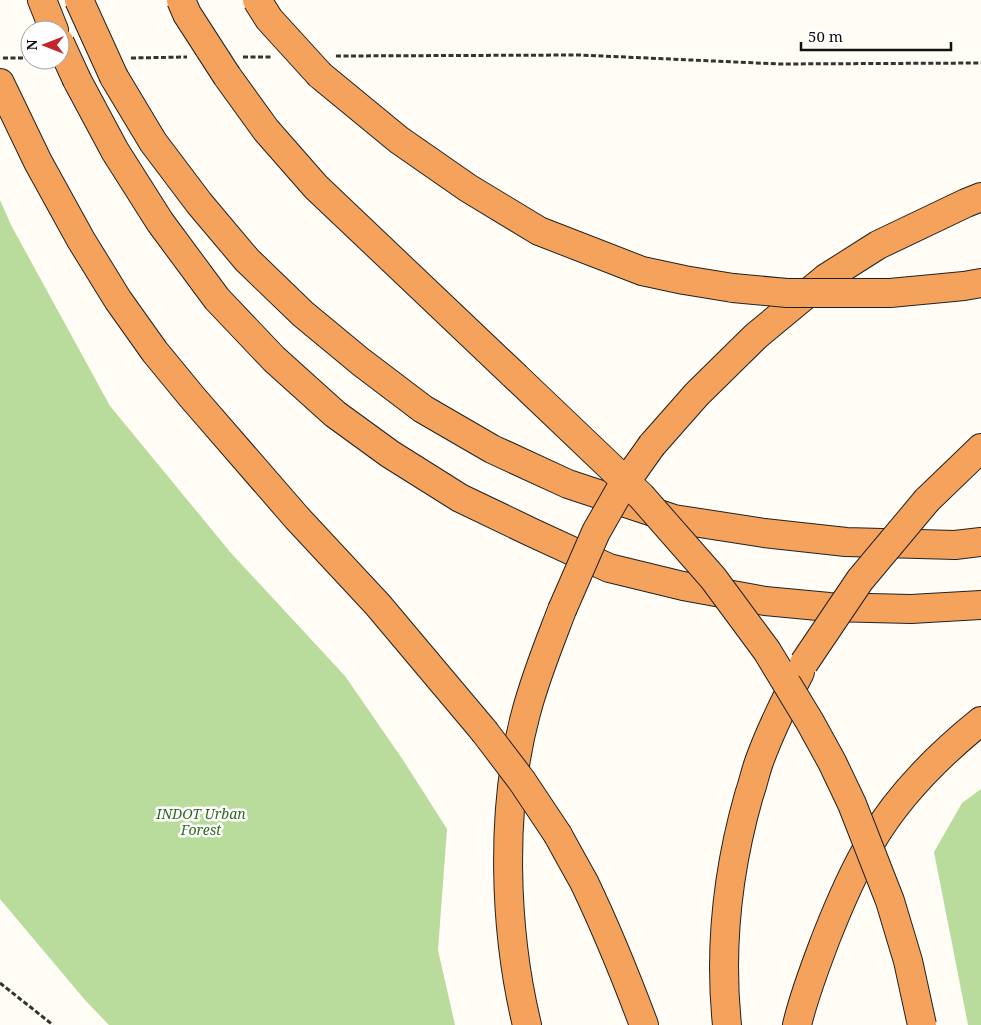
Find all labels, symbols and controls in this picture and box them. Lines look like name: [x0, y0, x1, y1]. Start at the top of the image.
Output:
north arrow: [20, 20, 70, 70]
scale bar: [801, 20, 951, 52]
text: 50 m: [808, 26, 843, 46]
text: N: [22, 39, 41, 51]
park label: INDOT Urban Forest: [155, 804, 246, 839]

